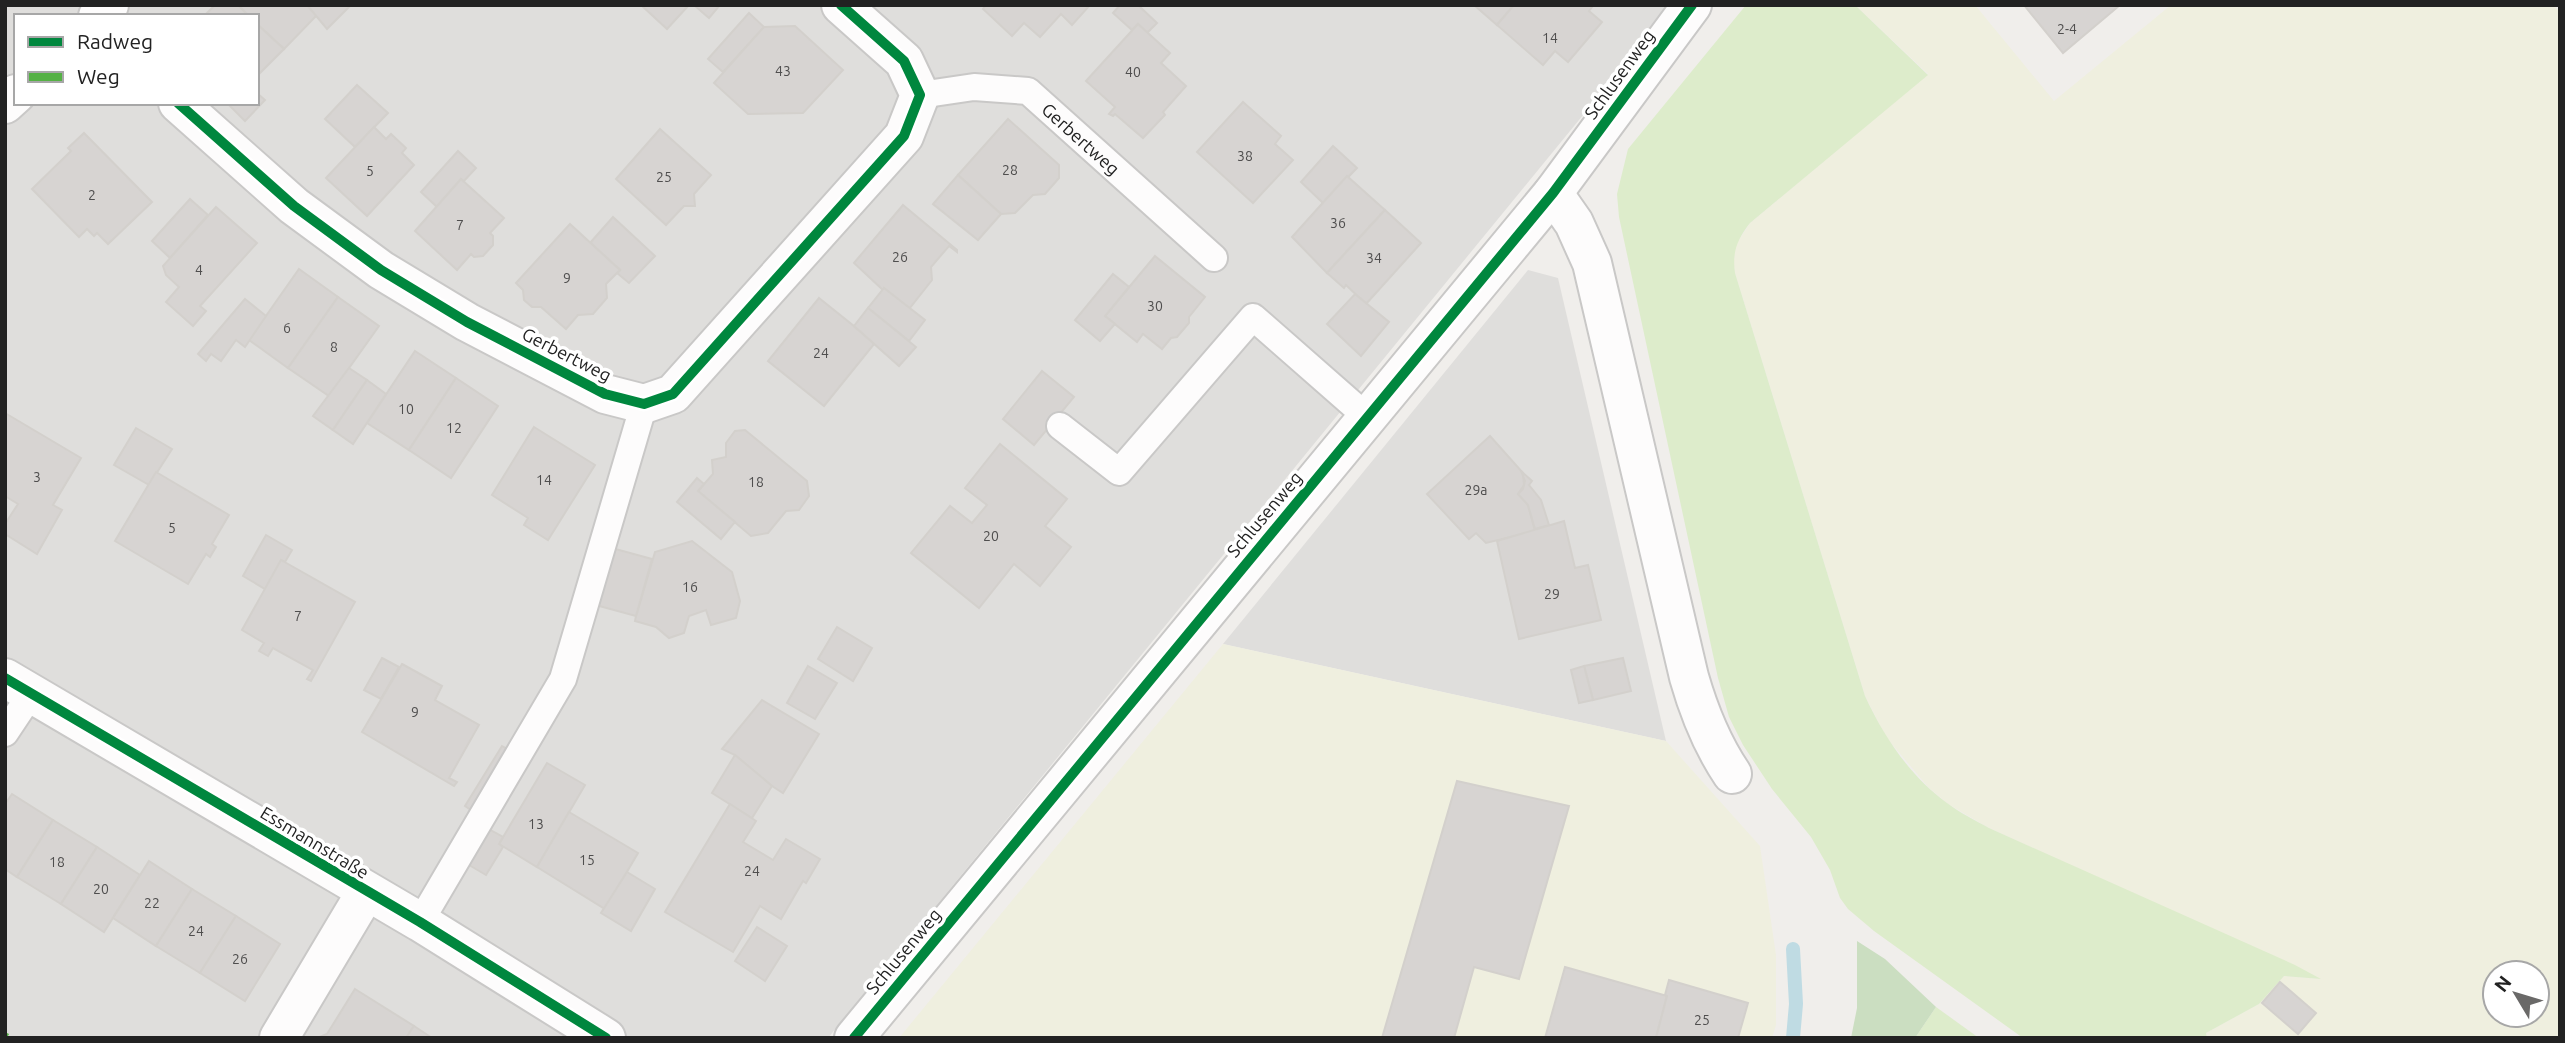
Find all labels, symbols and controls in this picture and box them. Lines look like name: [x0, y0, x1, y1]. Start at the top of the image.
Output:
legend: [14, 14, 259, 105]
house number: 2-4: [2057, 21, 2077, 37]
street label: Schlusenweg: [1580, 26, 1658, 122]
text: Radweg: [77, 29, 153, 53]
house number: 14: [1542, 30, 1558, 46]
house number: 43: [775, 63, 791, 79]
text: Weg: [77, 64, 120, 88]
house number: 40: [1125, 64, 1141, 80]
street label: Gerbertweg: [1038, 99, 1124, 179]
house number: 38: [1237, 148, 1253, 164]
house number: 28: [1002, 162, 1018, 178]
house number: 5: [366, 163, 374, 179]
house number: 25: [656, 169, 672, 185]
house number: 2: [88, 187, 96, 203]
house number: 36: [1330, 215, 1346, 231]
house number: 7: [456, 217, 464, 233]
house number: 26: [892, 249, 908, 265]
house number: 34: [1366, 250, 1382, 266]
house number: 4: [195, 262, 203, 278]
house number: 9: [563, 270, 571, 286]
house number: 30: [1147, 298, 1163, 314]
house number: 6: [283, 320, 291, 336]
street label: Gerbertweg: [519, 323, 615, 385]
house number: 8: [330, 339, 338, 355]
house number: 24: [813, 345, 829, 361]
house number: 10: [398, 401, 414, 417]
house number: 12: [446, 420, 462, 436]
street label: Schlusenweg: [1222, 467, 1306, 561]
house number: 3: [33, 469, 41, 485]
house number: 14: [536, 472, 552, 488]
house number: 18: [748, 474, 764, 490]
house number: 29a: [1465, 482, 1488, 498]
house number: 5: [168, 520, 176, 536]
house number: 20: [983, 528, 999, 544]
house number: 16: [682, 579, 698, 595]
house number: 29: [1544, 586, 1560, 602]
house number: 7: [294, 608, 302, 624]
house number: 9: [411, 704, 419, 720]
street label: Essmannstraße: [257, 802, 373, 882]
house number: 13: [528, 816, 544, 832]
house number: 15: [579, 852, 595, 868]
house number: 18: [49, 854, 65, 870]
house number: 24: [744, 863, 760, 879]
house number: 20: [93, 881, 109, 897]
house number: 22: [144, 895, 160, 911]
street label: Schlusenweg: [861, 904, 945, 998]
house number: 24: [188, 923, 204, 939]
house number: 26: [232, 951, 248, 967]
north arrow: [2481, 959, 2551, 1029]
text: N: [2490, 971, 2516, 996]
house number: 25: [1694, 1012, 1710, 1028]

